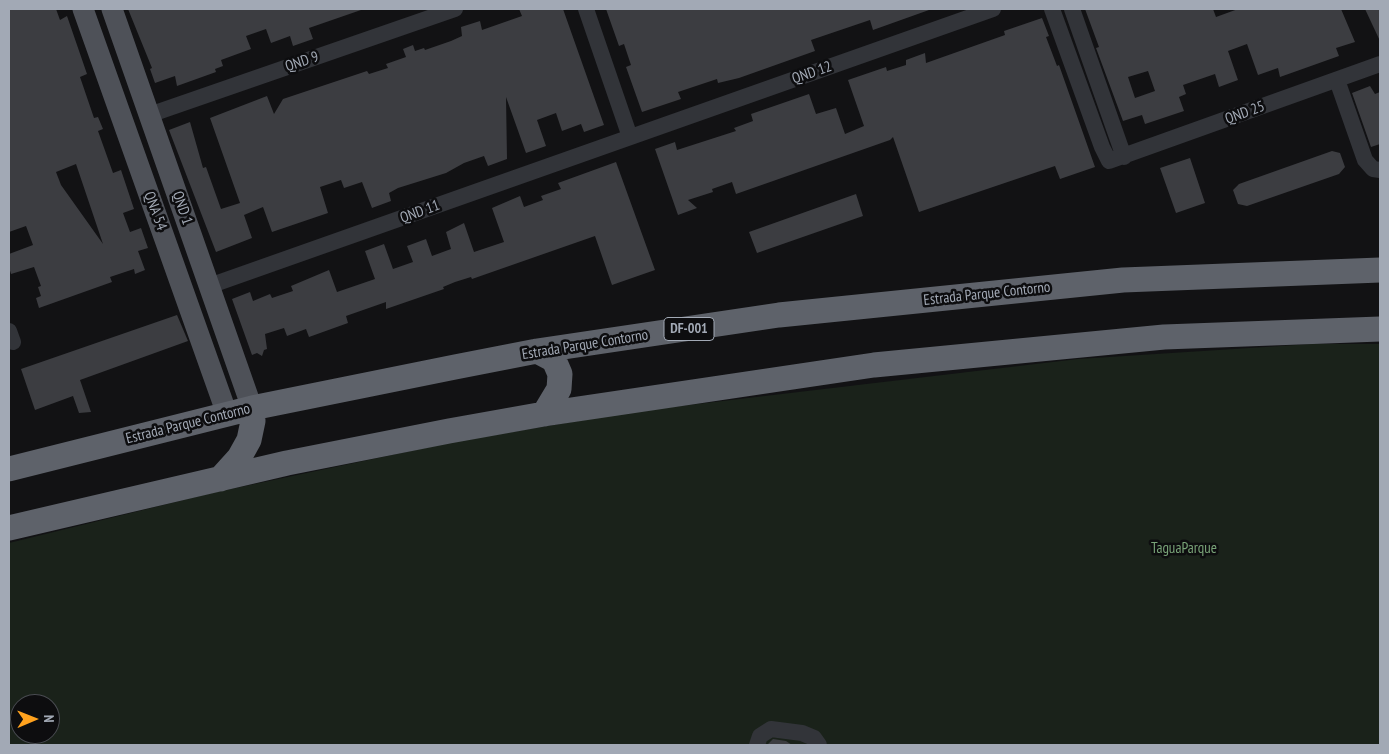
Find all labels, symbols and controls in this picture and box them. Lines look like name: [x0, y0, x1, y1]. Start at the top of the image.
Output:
street label: QND 9: [283, 48, 321, 76]
street label: QND 12: [790, 58, 834, 88]
street label: QND 25: [1223, 98, 1267, 128]
street label: QNA 54: [140, 189, 170, 233]
street label: QND 1: [168, 189, 196, 227]
street label: QND 11: [398, 197, 442, 227]
street label: Estrada Parque Contorno: [923, 278, 1051, 310]
road number: DF-001: [664, 318, 714, 340]
street label: Estrada Parque Contorno: [521, 326, 649, 364]
street label: Estrada Parque Contorno: [124, 400, 252, 448]
park label: TaguaParque: [1151, 540, 1217, 558]
north arrow: [10, 694, 60, 744]
text: N: [40, 715, 58, 723]

